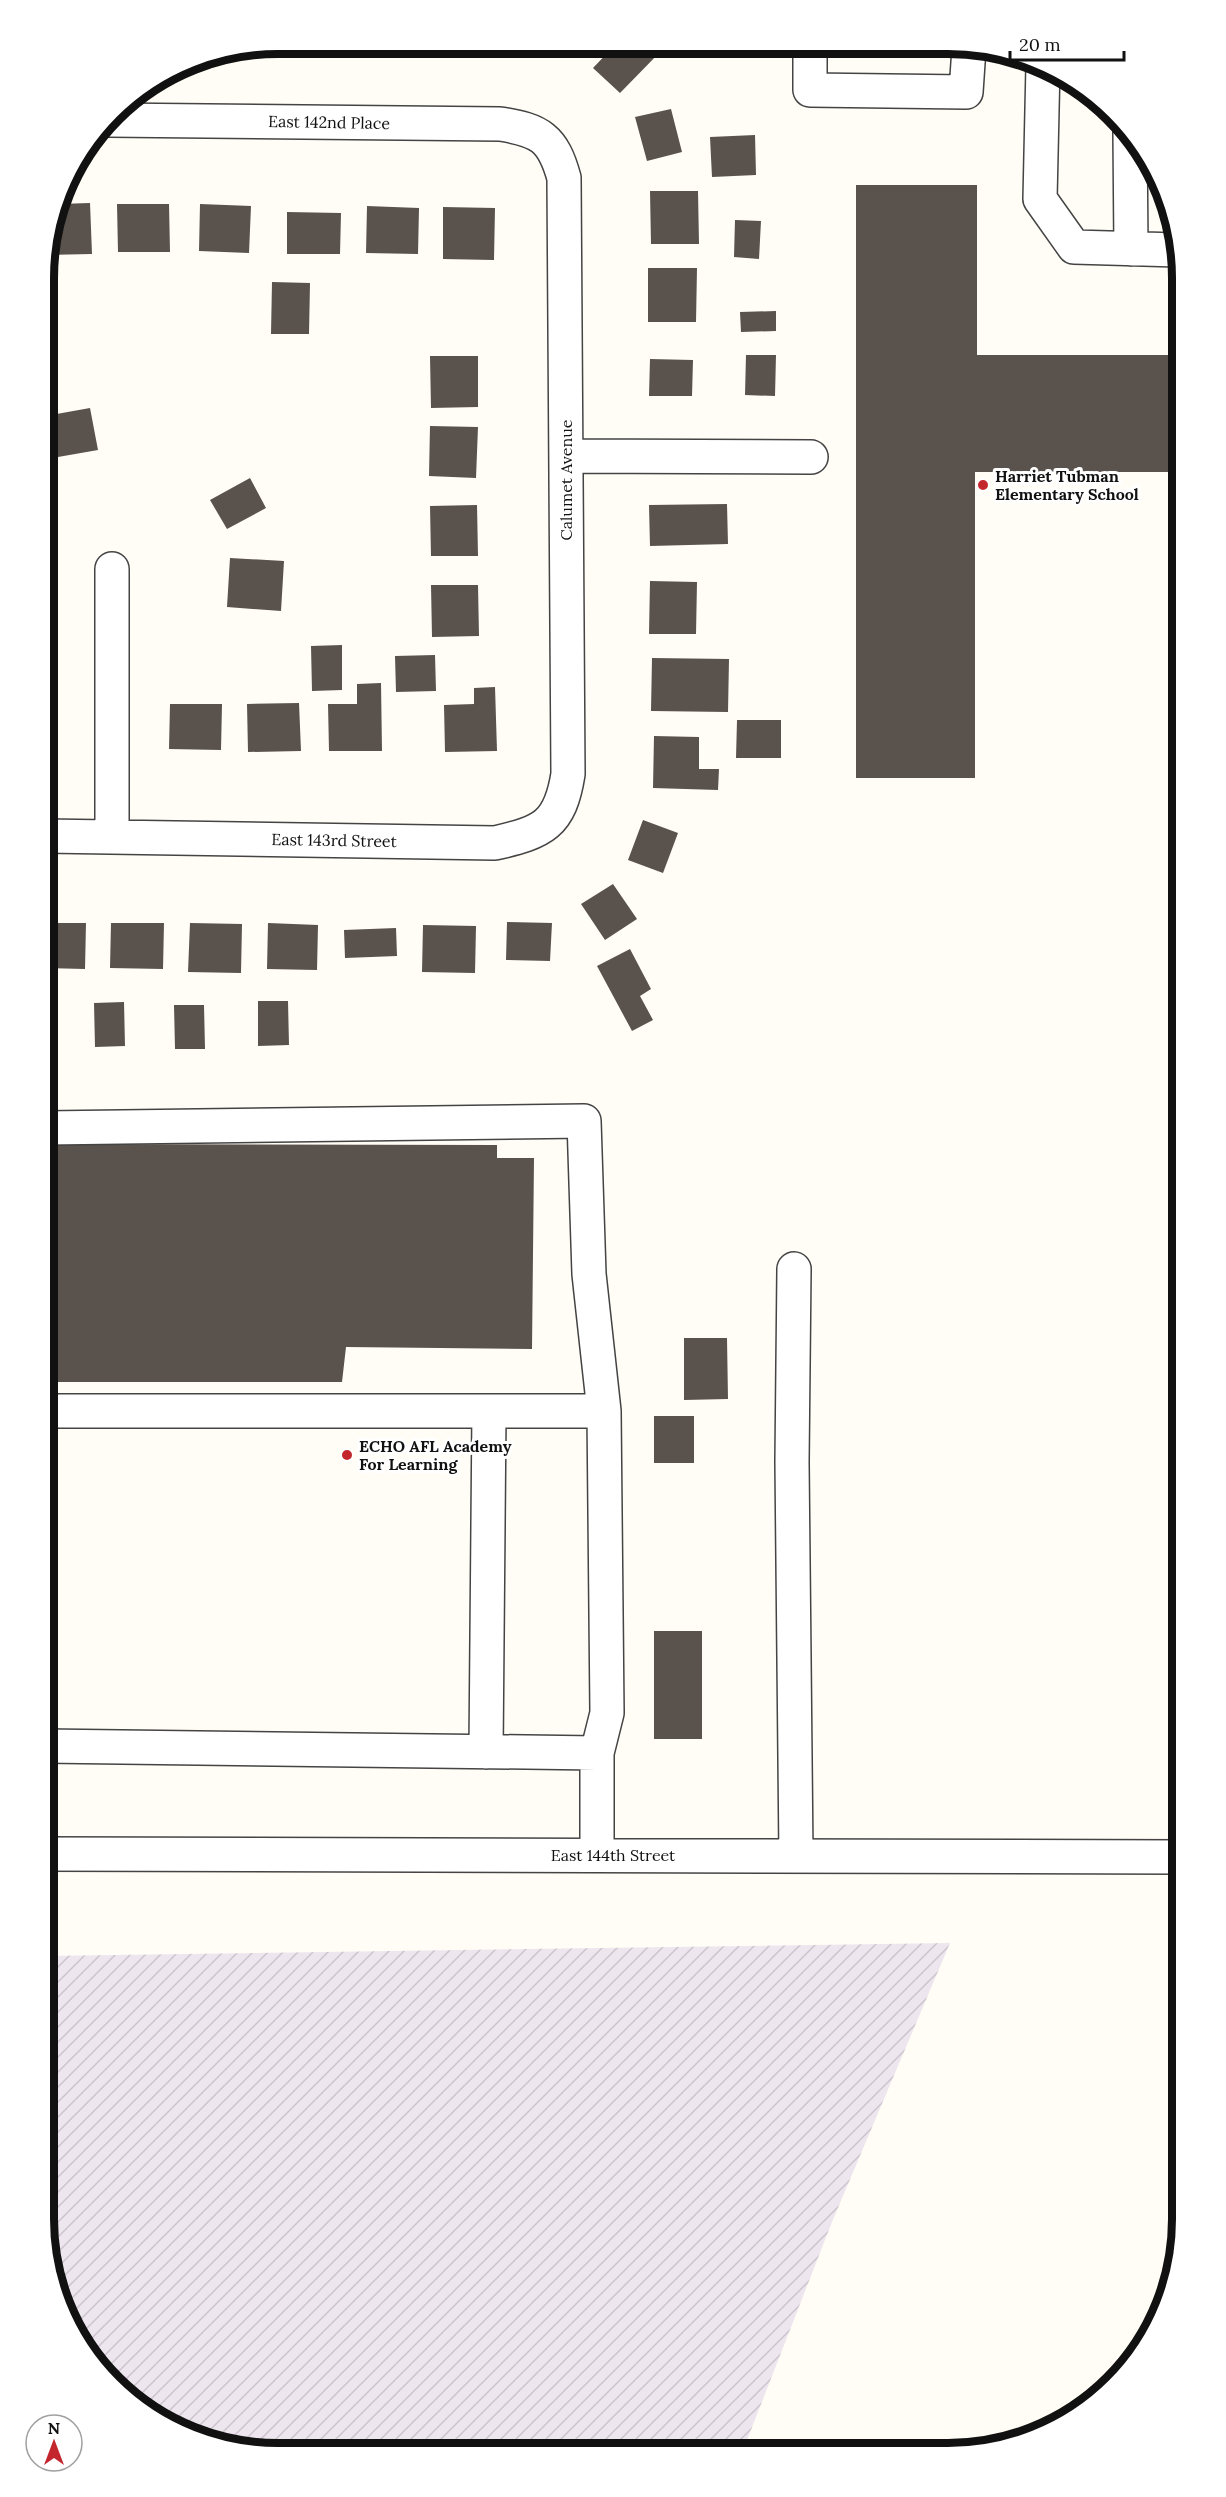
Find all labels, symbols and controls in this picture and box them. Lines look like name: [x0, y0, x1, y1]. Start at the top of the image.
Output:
scale bar: [1010, 24, 1124, 62]
text: 20 m: [1019, 33, 1061, 56]
street label: East 142nd Place: [268, 111, 390, 133]
street label: Calumet Avenue: [556, 419, 576, 540]
place label: Harriet Tubman Elementary School: [995, 466, 1139, 504]
marker: Harriet Tubman Elementary School: [976, 478, 990, 492]
street label: East 143rd Street: [271, 829, 398, 851]
place label: ECHO AFL Academy For Learning: [359, 1436, 512, 1474]
marker: ECHO AFL Academy For Learning: [340, 1448, 354, 1462]
street label: East 144th Street: [551, 1845, 676, 1865]
north arrow: [24, 2413, 84, 2473]
text: N: [48, 2418, 60, 2438]

